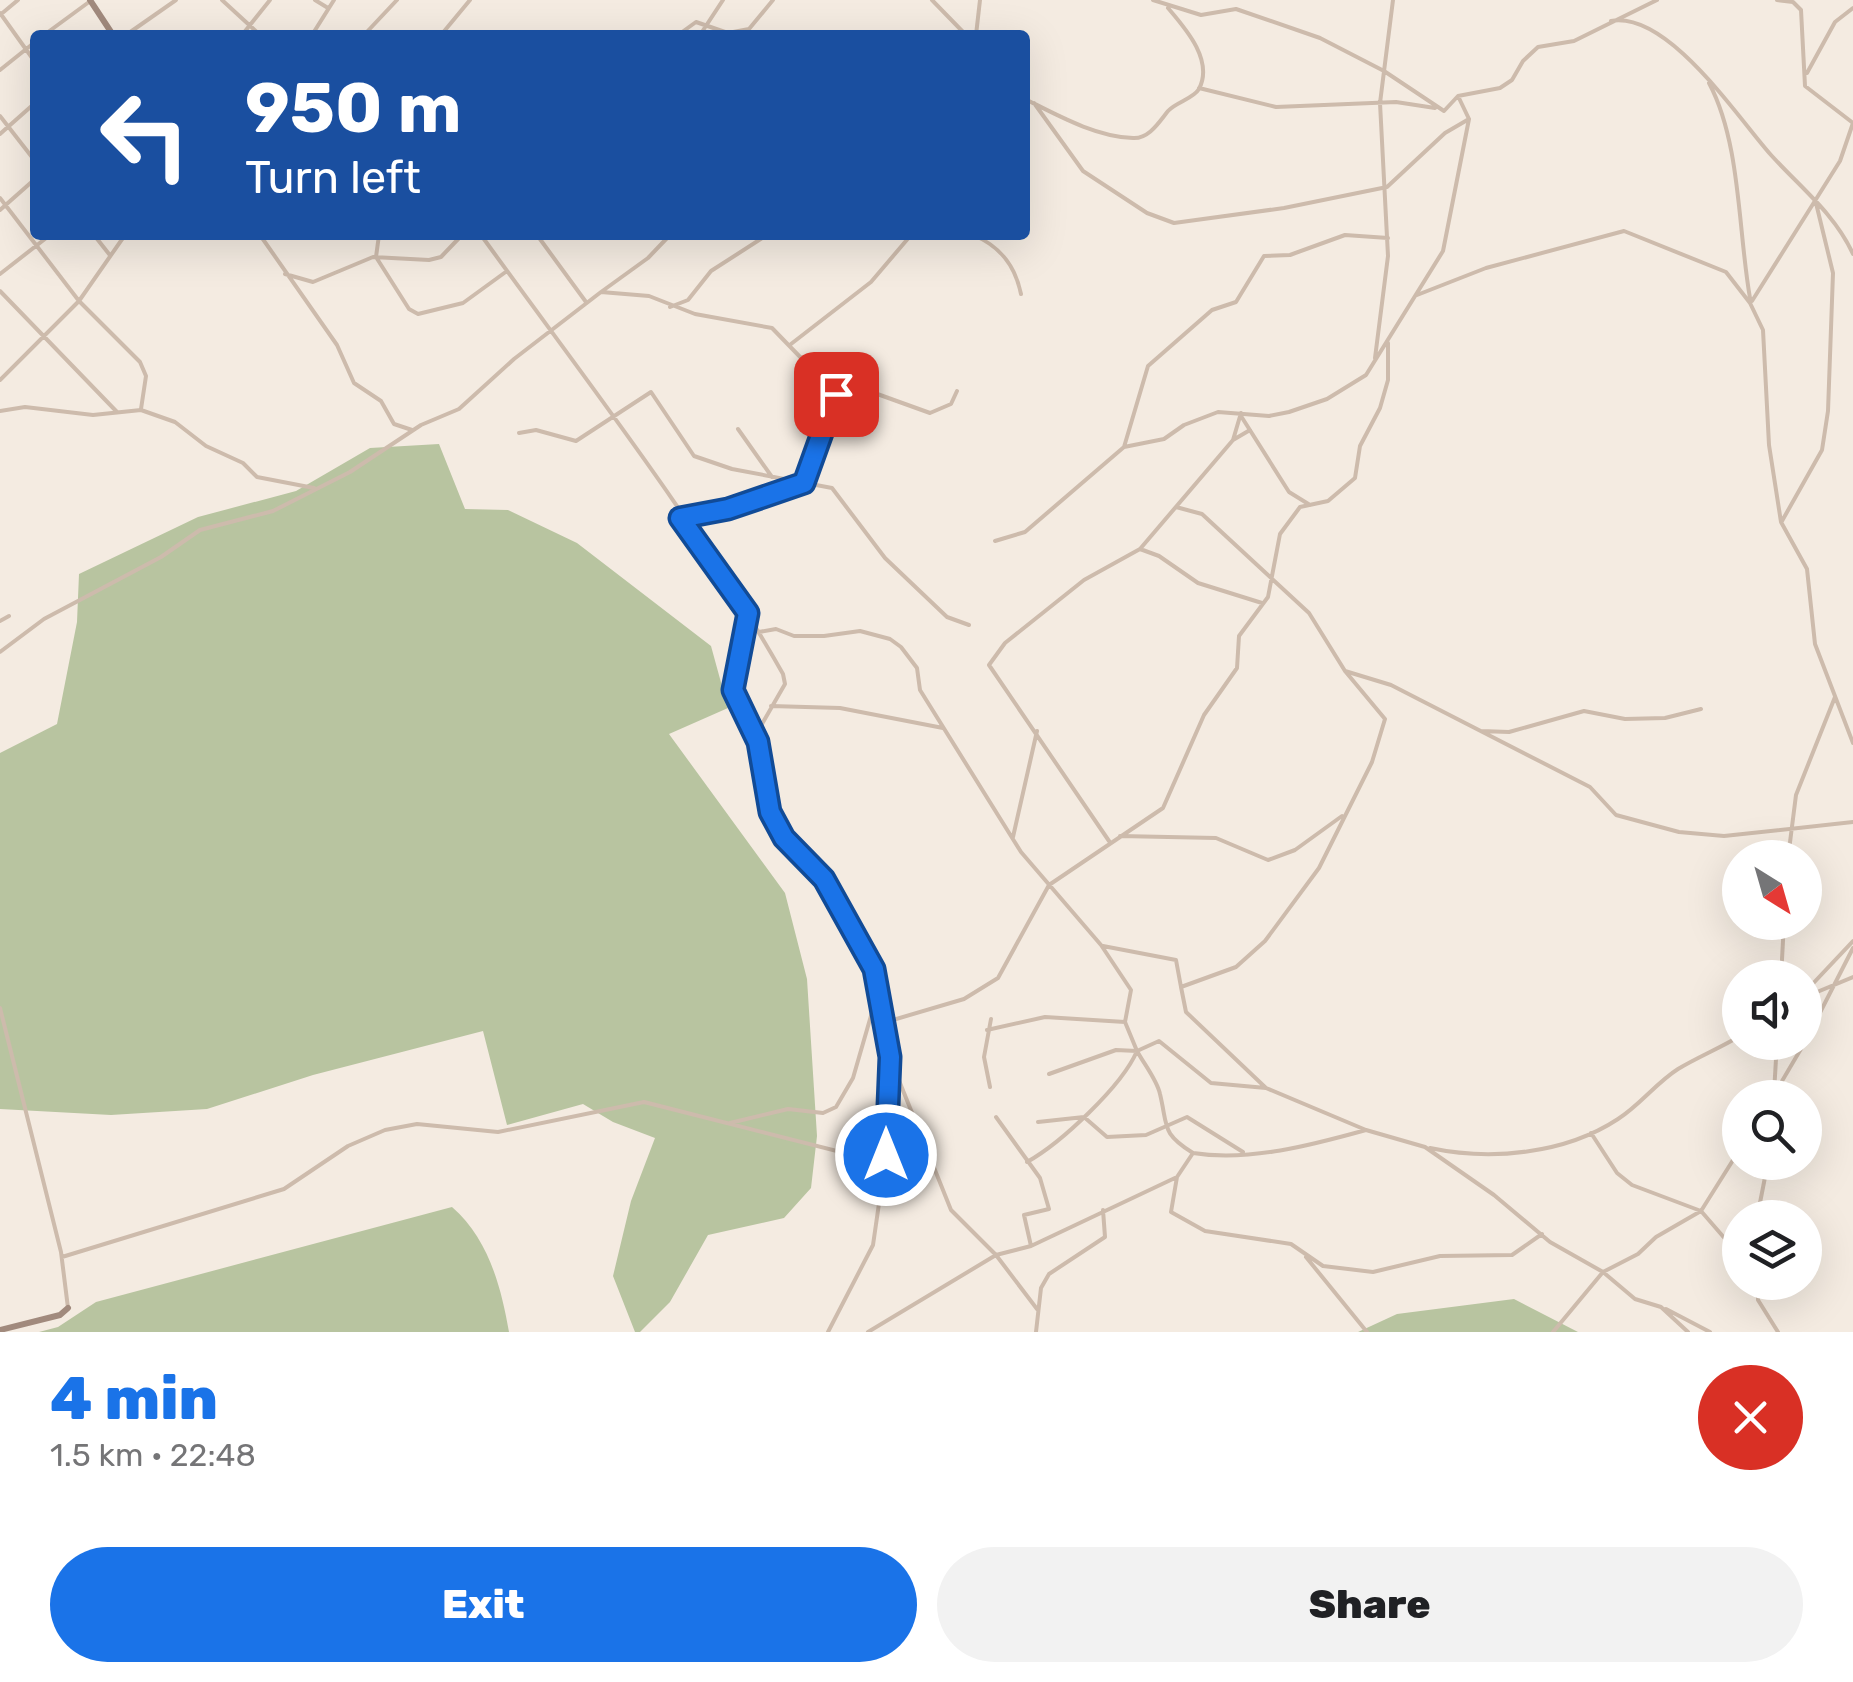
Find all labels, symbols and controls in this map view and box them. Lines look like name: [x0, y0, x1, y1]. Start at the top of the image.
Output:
text: 950 m: [245, 67, 462, 150]
icon: left: [80, 70, 210, 200]
text: Turn left: [245, 151, 421, 204]
pin: [794, 352, 879, 437]
icon: arrive: [809, 367, 864, 422]
north arrow: [1722, 840, 1822, 940]
map controls: [1722, 840, 1822, 1300]
button: sound: [1722, 960, 1822, 1060]
button: search: [1722, 1080, 1822, 1180]
position arrow: [834, 1103, 938, 1207]
button: layers: [1722, 1200, 1822, 1300]
text: 4 min: [50, 1363, 218, 1434]
button: close: [1698, 1365, 1803, 1470]
text: 1.5 km · 22:48: [50, 1436, 256, 1474]
button: Exit: [50, 1547, 917, 1662]
button: Share: [937, 1547, 1803, 1662]

